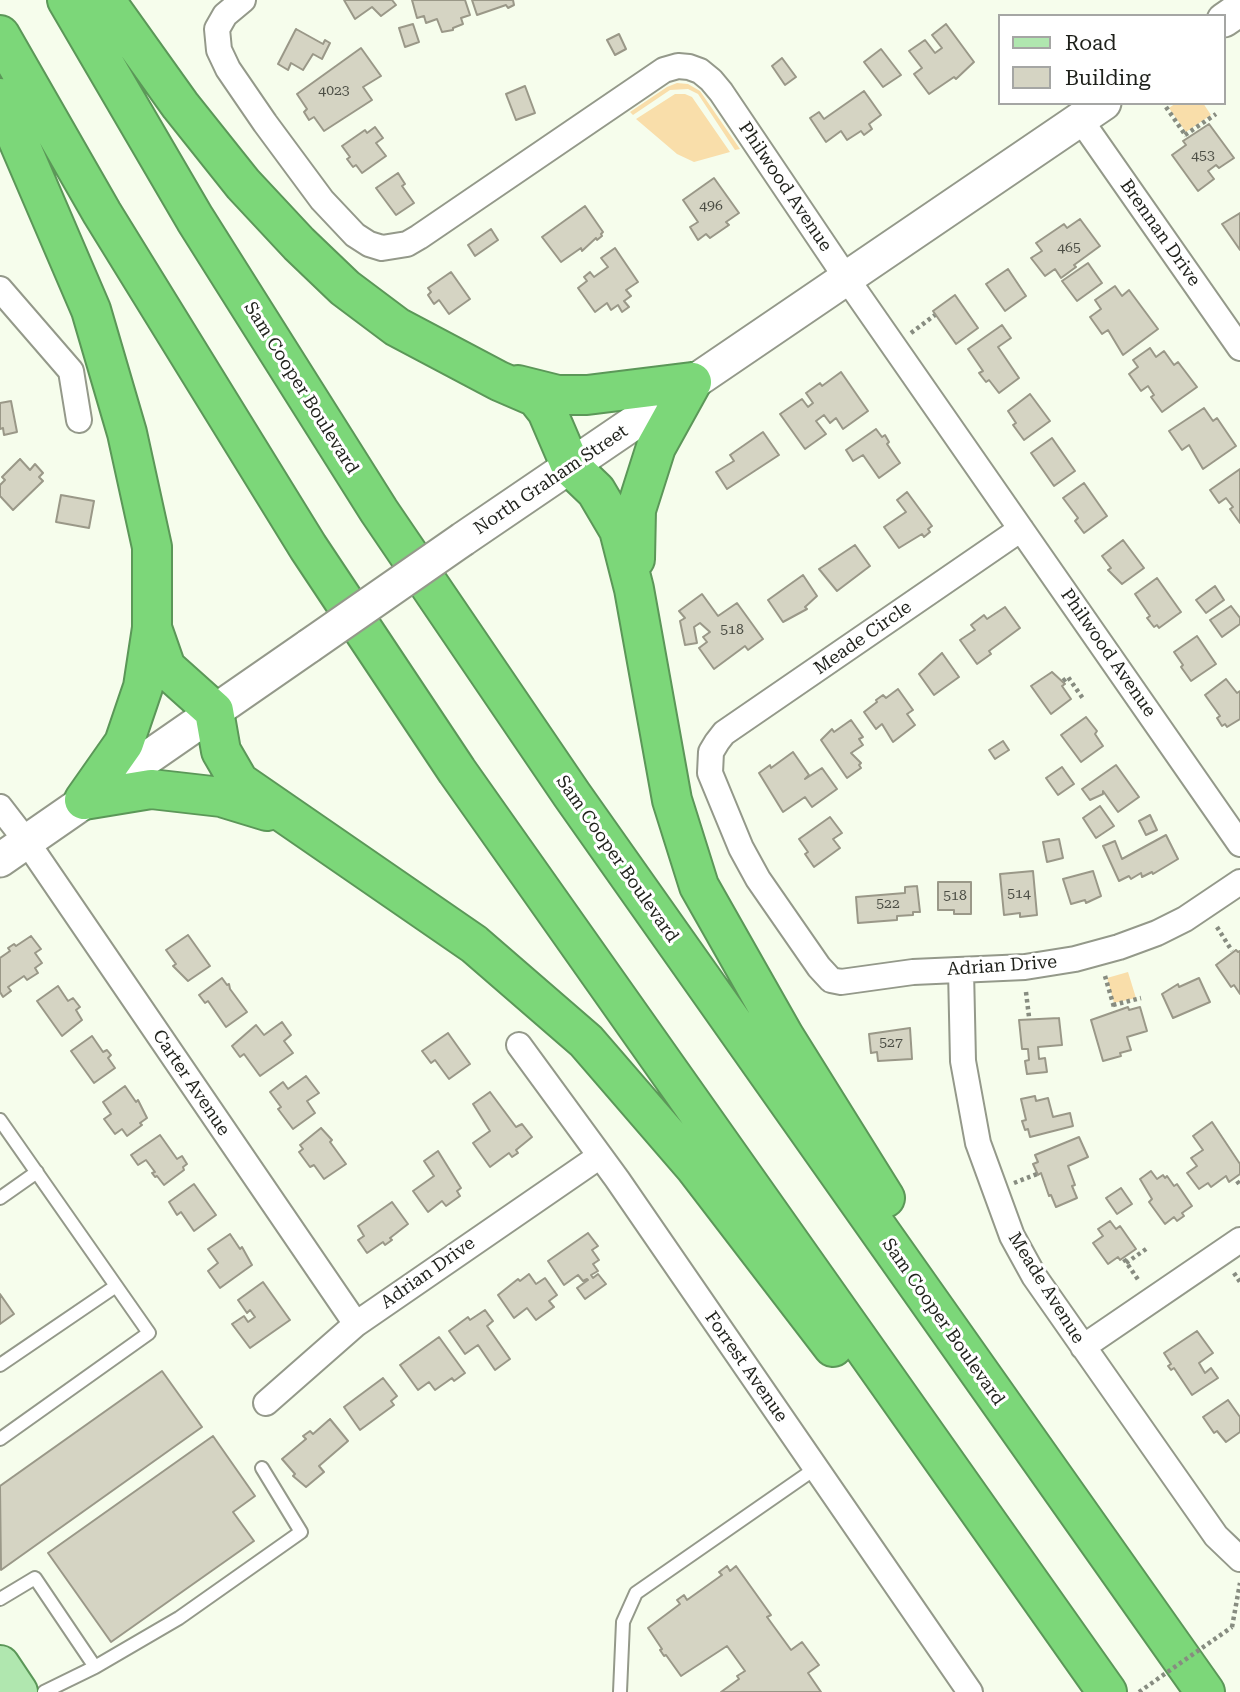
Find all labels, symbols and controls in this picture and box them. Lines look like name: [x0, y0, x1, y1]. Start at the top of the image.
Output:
legend: [998, 14, 1226, 105]
text: Road: [1065, 31, 1117, 55]
text: Building: [1065, 66, 1151, 90]
house number: 4023: [318, 83, 350, 99]
street label: Philwood Avenue: [734, 118, 836, 256]
house number: 453: [1191, 148, 1215, 164]
street label: Brennan Drive: [1115, 175, 1205, 291]
house number: 496: [699, 198, 723, 214]
house number: 465: [1057, 240, 1081, 256]
street label: Sam Cooper Boulevard: [239, 298, 363, 478]
street label: North Graham Street: [470, 420, 632, 540]
street label: Philwood Avenue: [1056, 585, 1160, 721]
street label: Meade Circle: [810, 596, 916, 680]
house number: 518: [720, 622, 744, 638]
street label: Sam Cooper Boulevard: [551, 771, 683, 947]
house number: 514: [1007, 886, 1031, 902]
house number: 518: [943, 888, 967, 904]
house number: 522: [876, 896, 900, 912]
street label: Adrian Drive: [946, 951, 1058, 981]
street label: Carter Avenue: [148, 1026, 234, 1140]
house number: 527: [879, 1035, 903, 1051]
street label: Meade Avenue: [1003, 1228, 1089, 1348]
street label: Adrian Drive: [377, 1233, 479, 1313]
street label: Sam Cooper Boulevard: [877, 1234, 1009, 1410]
street label: Forrest Avenue: [700, 1308, 792, 1426]

